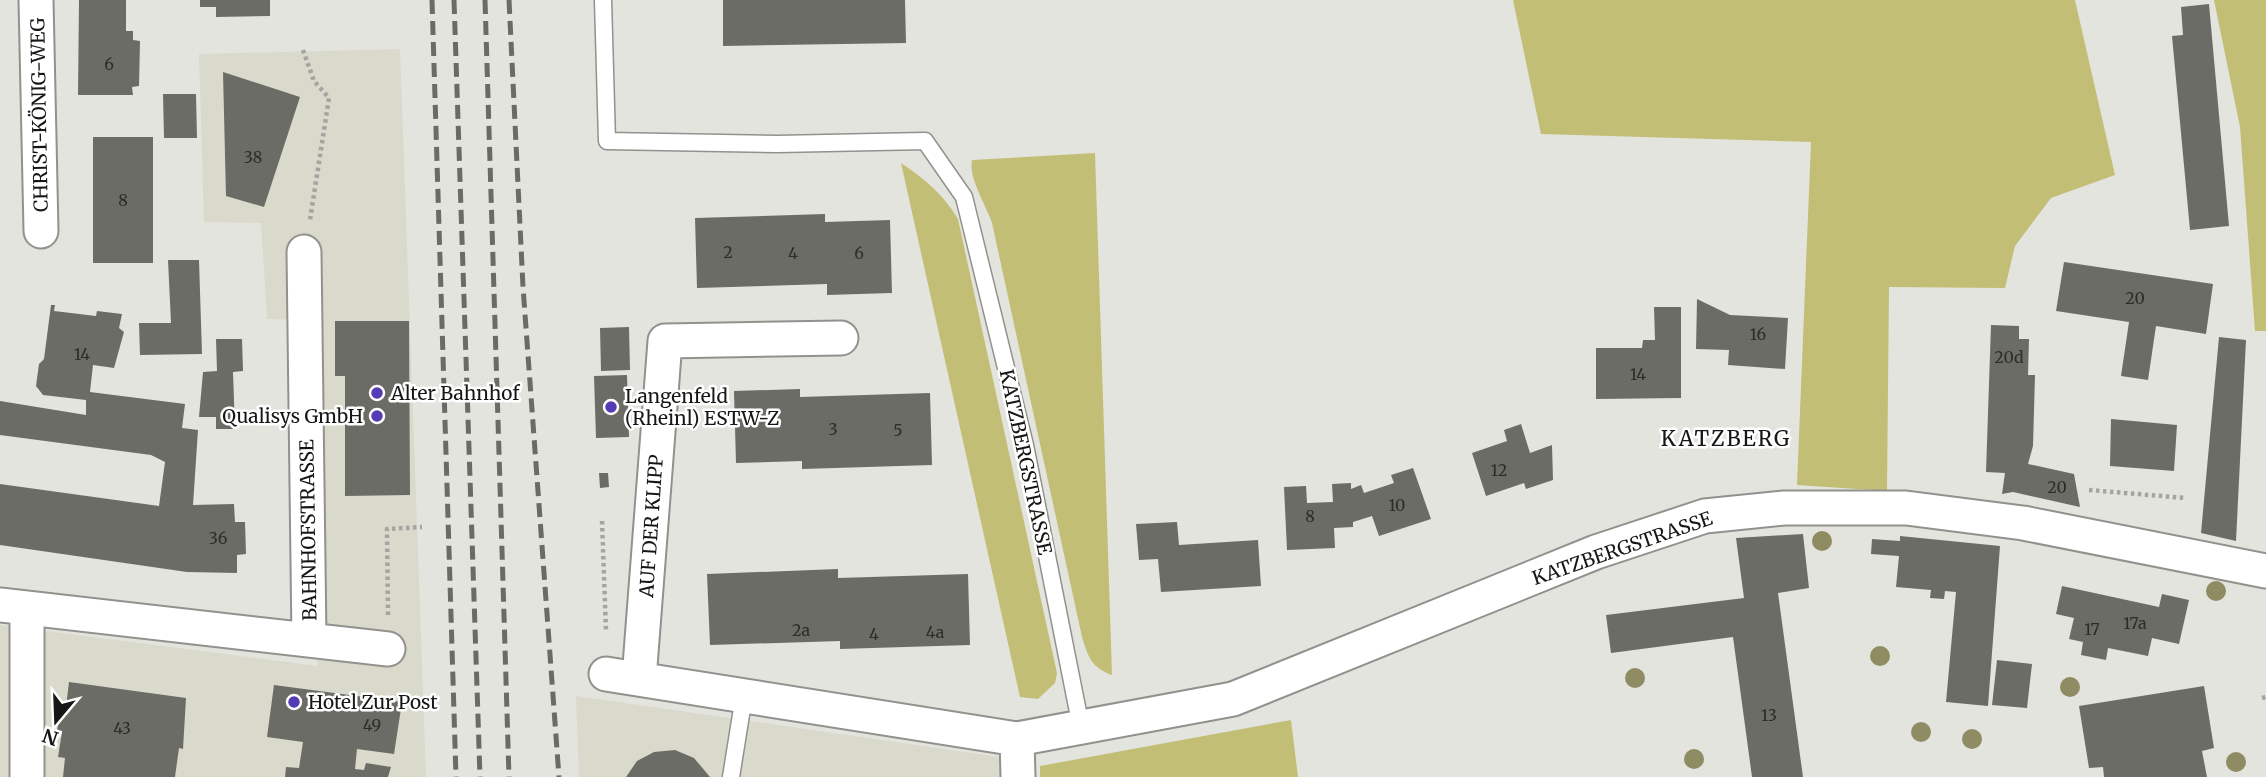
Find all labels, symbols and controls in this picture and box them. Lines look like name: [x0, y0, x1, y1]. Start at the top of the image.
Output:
street label: CHRIST-KÖNIG-WEG: [25, 17, 53, 212]
house number: 6: [104, 54, 114, 74]
house number: 38: [244, 147, 262, 167]
house number: 8: [118, 190, 128, 210]
house number: 2: [723, 242, 733, 262]
house number: 4: [788, 243, 798, 263]
house number: 6: [854, 243, 864, 263]
house number: 20: [2125, 288, 2145, 308]
house number: 16: [1750, 324, 1766, 344]
house number: 14: [74, 344, 90, 364]
house number: 20d: [1994, 347, 2024, 367]
house number: 14: [1630, 364, 1646, 384]
street label: KATZBERGSTRASSE: [995, 367, 1057, 557]
place label: Alter Bahnhof: [390, 381, 520, 405]
place label: Langenfeld (Rheinl) ESTW-Z: [625, 384, 779, 430]
marker: Alter Bahnhof: [369, 385, 385, 401]
marker: Langenfeld (Rheinl) ESTW-Z: [603, 399, 619, 415]
place label: Qualisys GmbH: [222, 404, 363, 428]
marker: Qualisys GmbH: [369, 408, 385, 424]
house number: 3: [828, 419, 838, 439]
house number: 5: [893, 420, 903, 440]
district label: KATZBERG: [1661, 425, 1791, 452]
street label: BAHNHOFSTRASSE: [294, 439, 322, 621]
street label: AUF DER KLIPP: [634, 454, 668, 599]
house number: 12: [1491, 460, 1507, 480]
house number: 20: [2047, 477, 2067, 497]
house number: 10: [1389, 495, 1405, 515]
house number: 8: [1305, 506, 1315, 526]
street label: KATZBERGSTRASSE: [1529, 506, 1715, 590]
house number: 36: [209, 528, 228, 548]
house number: 17a: [2123, 613, 2147, 633]
house number: 17: [2084, 619, 2100, 639]
house number: 2a: [792, 620, 811, 640]
house number: 4a: [926, 622, 945, 642]
house number: 4: [869, 624, 879, 644]
north arrow: [21, 686, 91, 756]
place label: Hotel Zur Post: [308, 690, 438, 714]
marker: Hotel Zur Post: [286, 694, 302, 710]
house number: 13: [1761, 705, 1777, 725]
house number: 49: [363, 715, 381, 735]
house number: 43: [113, 718, 131, 738]
text: N: [39, 723, 61, 751]

